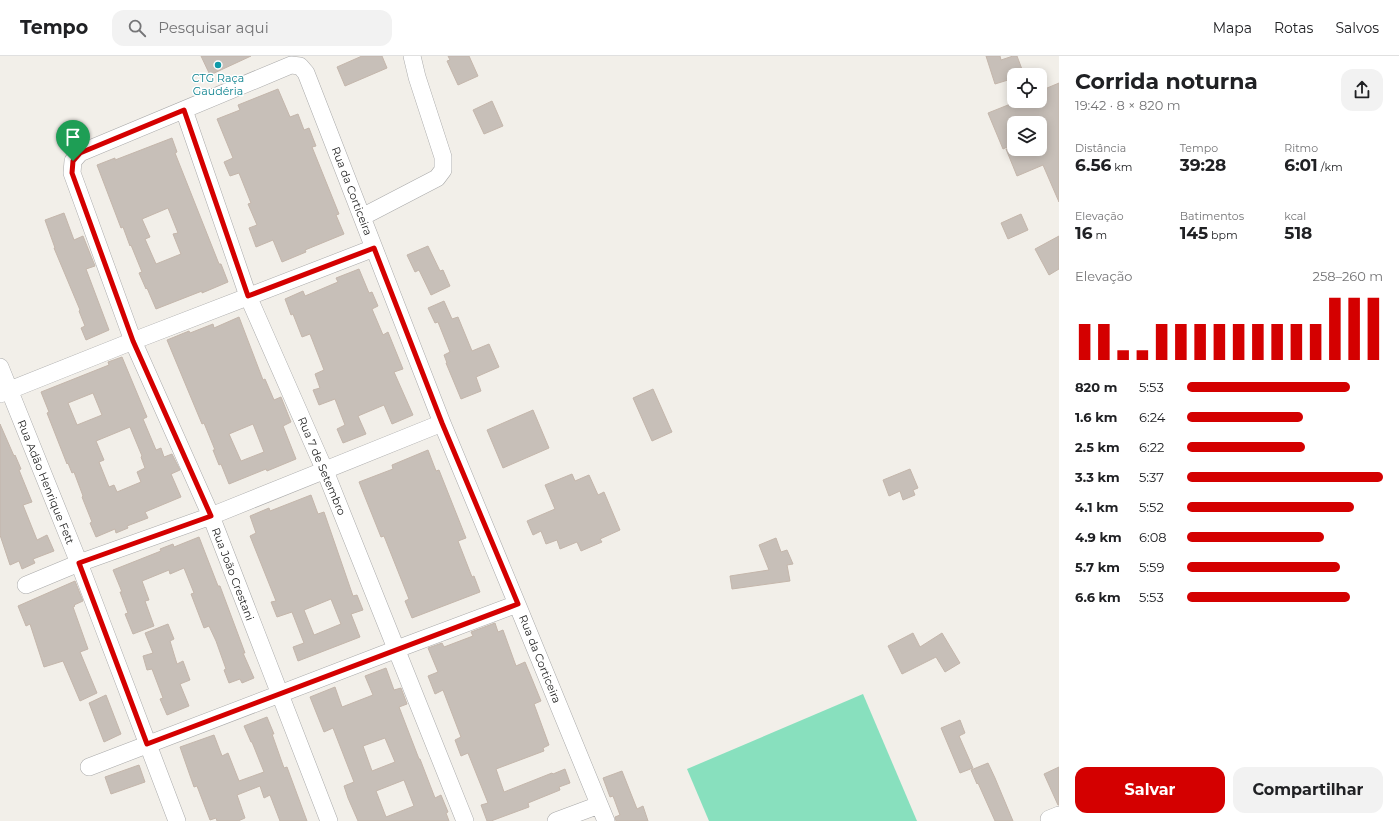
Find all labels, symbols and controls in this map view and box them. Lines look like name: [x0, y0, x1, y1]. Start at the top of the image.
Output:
search box: [112, 10, 392, 46]
text: Tempo: [20, 16, 88, 39]
icon: search: [126, 17, 148, 39]
text: Pesquisar aqui: [158, 18, 269, 37]
text: Mapa: [1213, 19, 1252, 37]
text: Rotas: [1274, 19, 1313, 37]
text: Salvos: [1335, 19, 1379, 37]
marker: CTG Raça Gaudéria: [213, 60, 223, 70]
map controls: [1007, 68, 1047, 156]
button: locate: [1007, 68, 1047, 108]
text: Corrida noturna: [1075, 68, 1258, 95]
button: share: [1341, 69, 1383, 111]
place label: CTG Raça Gaudéria: [192, 71, 244, 98]
text: 19:42 · 8 × 820 m: [1075, 97, 1180, 113]
button: layers: [1007, 116, 1047, 156]
pin: [56, 120, 90, 161]
icon: arrive: [62, 126, 84, 148]
text: Distância: [1075, 141, 1126, 155]
text: Tempo: [1180, 141, 1218, 155]
text: Ritmo: [1284, 141, 1318, 155]
street label: Rua da Corticeira: [329, 145, 375, 237]
text: 6.56: [1075, 155, 1111, 175]
text: 39:28: [1180, 155, 1226, 175]
text: 6:01: [1284, 155, 1318, 175]
text: km: [1111, 160, 1132, 174]
text: /km: [1318, 160, 1343, 174]
text: Elevação: [1075, 209, 1124, 223]
text: Batimentos: [1180, 209, 1244, 223]
text: kcal: [1284, 209, 1306, 223]
text: 16: [1075, 223, 1093, 243]
text: 145: [1180, 223, 1208, 243]
text: 518: [1284, 223, 1312, 243]
text: m: [1093, 228, 1107, 242]
text: bpm: [1208, 228, 1238, 242]
text: Elevação: [1075, 268, 1133, 284]
text: 258–260 m: [1313, 268, 1383, 284]
text: 820 m: [1075, 379, 1117, 395]
text: 5:53: [1139, 379, 1164, 395]
text: 1.6 km: [1075, 409, 1117, 425]
text: 6:24: [1139, 409, 1165, 425]
street label: Rua 7 de Setembro: [295, 415, 349, 517]
street label: Rua Adão Henrique Fett: [15, 418, 78, 547]
text: 2.5 km: [1075, 439, 1120, 455]
text: 6:22: [1139, 439, 1164, 455]
text: 3.3 km: [1075, 469, 1120, 485]
text: 5:37: [1139, 469, 1164, 485]
text: 4.1 km: [1075, 499, 1118, 515]
text: 5:52: [1139, 499, 1164, 515]
street label: Rua João Crestani: [209, 525, 257, 623]
text: 4.9 km: [1075, 529, 1122, 545]
text: 6:08: [1139, 529, 1167, 545]
text: 5.7 km: [1075, 559, 1120, 575]
text: 5:59: [1139, 559, 1164, 575]
text: 6.6 km: [1075, 589, 1121, 605]
text: 5:53: [1139, 589, 1164, 605]
street label: Rua da Corticeira: [516, 613, 564, 705]
button: Salvar: [1075, 767, 1225, 813]
button: Compartilhar: [1233, 767, 1383, 813]

